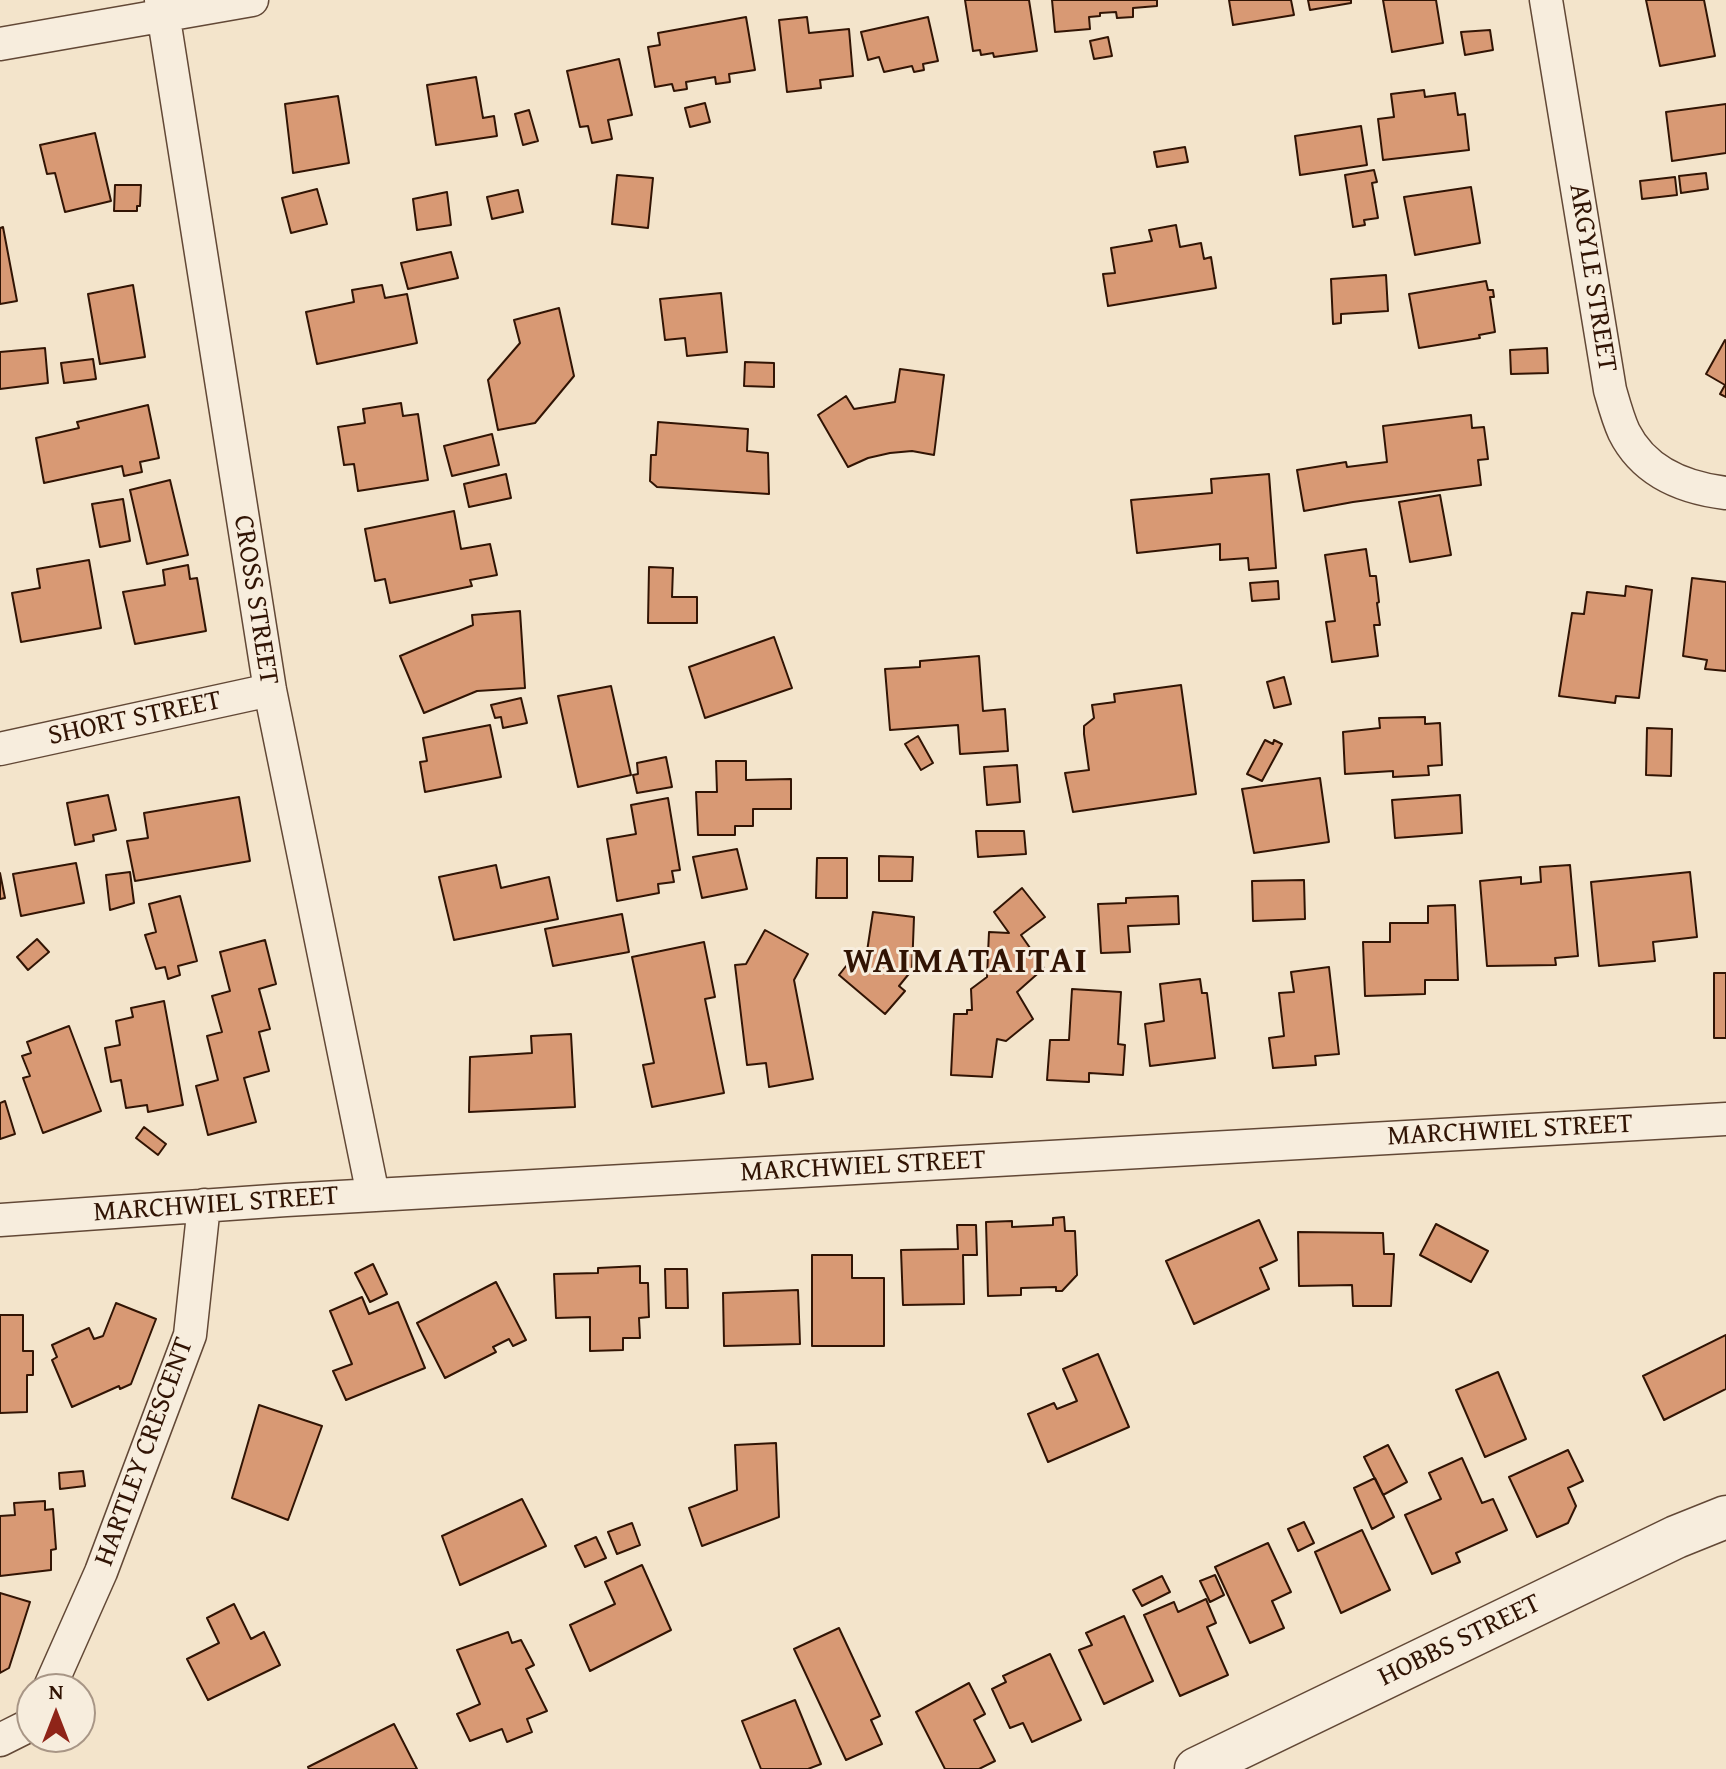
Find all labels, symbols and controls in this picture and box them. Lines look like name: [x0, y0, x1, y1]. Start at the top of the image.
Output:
street label: ARGYLE STREET: [1561, 182, 1623, 374]
street label: CROSS STREET: [225, 513, 285, 687]
street label: SHORT STREET: [45, 684, 225, 754]
district label: WAIMATAITAI: [843, 941, 1089, 985]
street label: MARCHWIEL STREET: [1386, 1108, 1634, 1154]
street label: MARCHWIEL STREET: [739, 1144, 987, 1190]
street label: MARCHWIEL STREET: [92, 1180, 340, 1230]
street label: HARTLEY CRESCENT: [88, 1333, 202, 1571]
street label: HOBBS STREET: [1373, 1587, 1547, 1695]
north arrow: [16, 1673, 96, 1753]
text: N: [49, 1675, 63, 1707]

